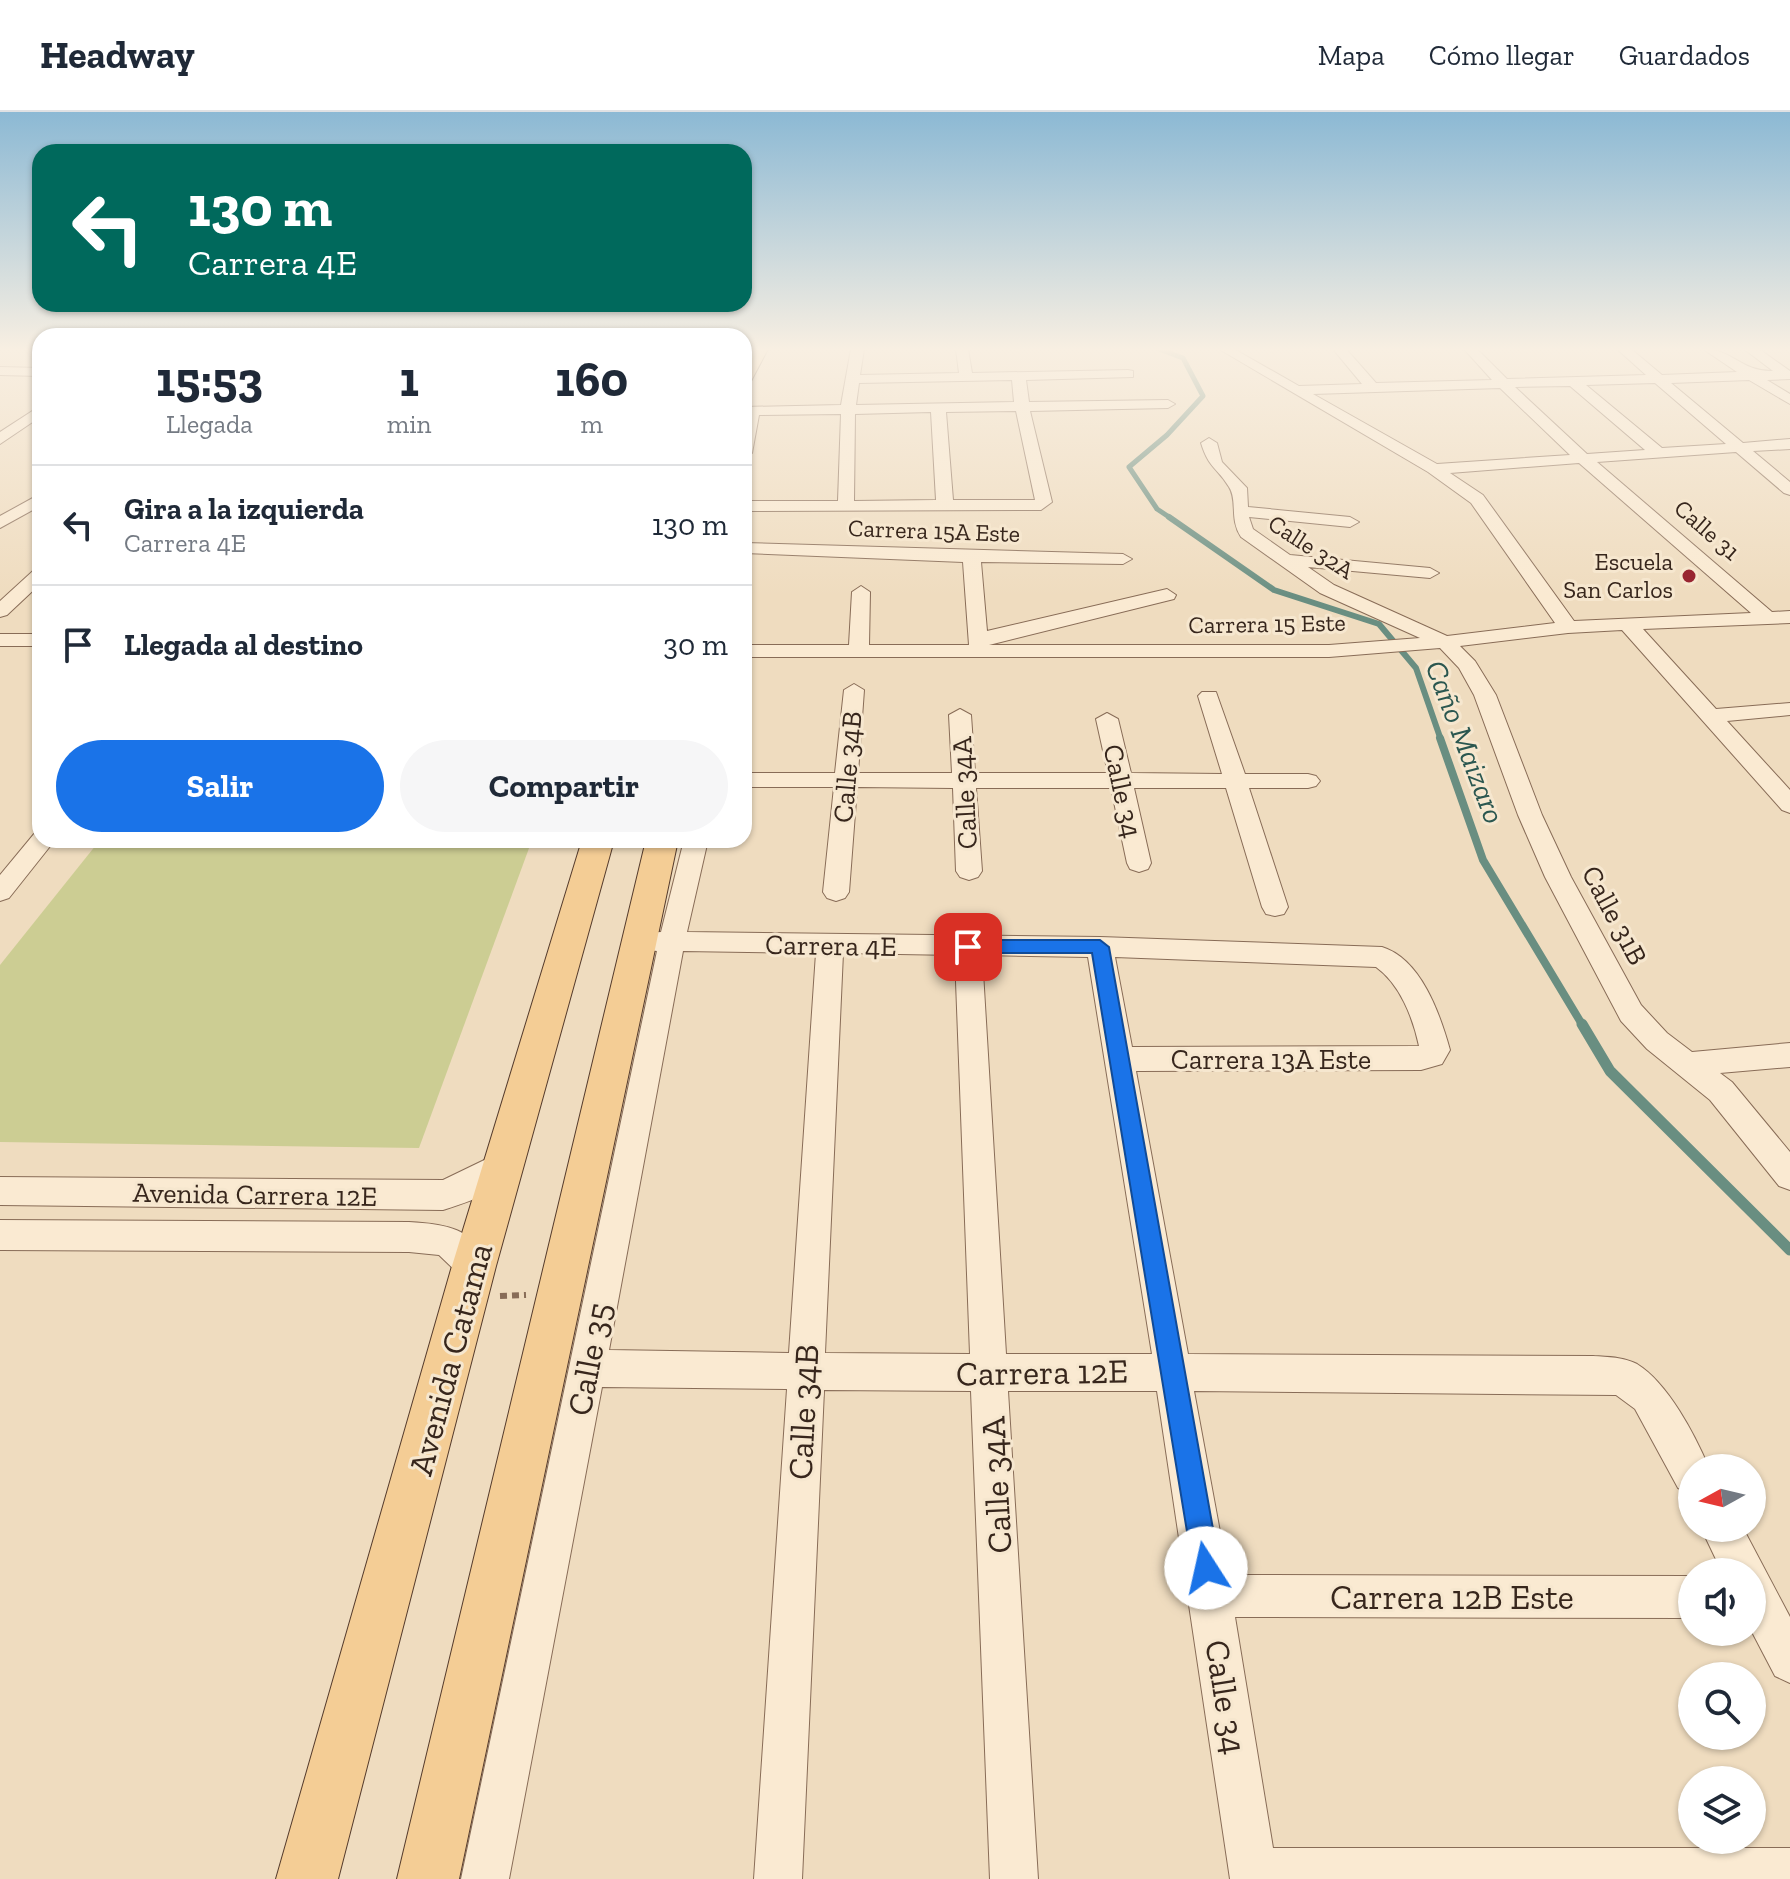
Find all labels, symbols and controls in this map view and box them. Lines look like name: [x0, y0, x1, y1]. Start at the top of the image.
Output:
text: Headway: [40, 32, 195, 78]
text: Mapa: [1318, 39, 1385, 72]
text: Cómo llegar: [1429, 39, 1575, 72]
text: Guardados: [1619, 39, 1750, 72]
text: 130 m: [188, 173, 332, 240]
icon: left: [56, 176, 160, 280]
text: Carrera 4E: [188, 241, 357, 284]
text: 15:53: [156, 351, 263, 408]
text: 1: [399, 351, 419, 408]
text: 160: [555, 351, 628, 408]
text: Llegada: [166, 408, 253, 440]
text: min: [387, 408, 431, 440]
text: m: [580, 408, 603, 440]
text: Gira a la izquierda: [124, 491, 364, 527]
street label: Calle 31: [1669, 493, 1746, 566]
icon: left: [56, 503, 100, 547]
text: 130 m: [652, 507, 728, 543]
street label: Calle 32A: [1263, 508, 1360, 585]
street label: Carrera 15A Este: [847, 513, 1021, 548]
text: Carrera 4E: [124, 527, 246, 559]
place label: Escuela San Carlos: [1563, 547, 1673, 604]
marker: Escuela San Carlos: [1680, 567, 1698, 585]
street label: Carrera 15 Este: [1188, 608, 1346, 639]
icon: arrive: [56, 623, 100, 667]
text: Llegada al destino: [124, 627, 363, 663]
text: 30 m: [663, 627, 728, 663]
water label: Caño Maizaro: [1417, 655, 1513, 829]
street label: Calle 34B: [826, 710, 869, 824]
street label: Calle 34A: [945, 735, 984, 850]
button: Salir: [56, 740, 384, 832]
button: Compartir: [400, 740, 728, 832]
street label: Calle 34: [1097, 741, 1149, 841]
street label: Calle 31B: [1575, 860, 1654, 970]
pin: [934, 913, 1002, 981]
icon: arrive: [946, 925, 990, 969]
street label: Carrera 4E: [765, 928, 897, 963]
street label: Carrera 13A Este: [1171, 1043, 1371, 1076]
street label: Avenida Carrera 12E: [132, 1176, 378, 1213]
street label: Avenida Catama: [400, 1239, 501, 1479]
street label: Calle 35: [558, 1299, 621, 1419]
street label: Calle 34B: [779, 1343, 828, 1481]
street label: Carrera 12E: [956, 1351, 1128, 1394]
street label: Calle 34A: [972, 1414, 1021, 1555]
north arrow: [1678, 1454, 1766, 1542]
map controls: [1678, 1454, 1766, 1854]
position arrow: [1164, 1526, 1248, 1610]
button: sound: [1678, 1558, 1766, 1646]
street label: Carrera 12B Este: [1330, 1577, 1574, 1618]
street label: Calle 34: [1196, 1637, 1255, 1757]
button: search: [1678, 1662, 1766, 1750]
button: layers: [1678, 1766, 1766, 1854]

